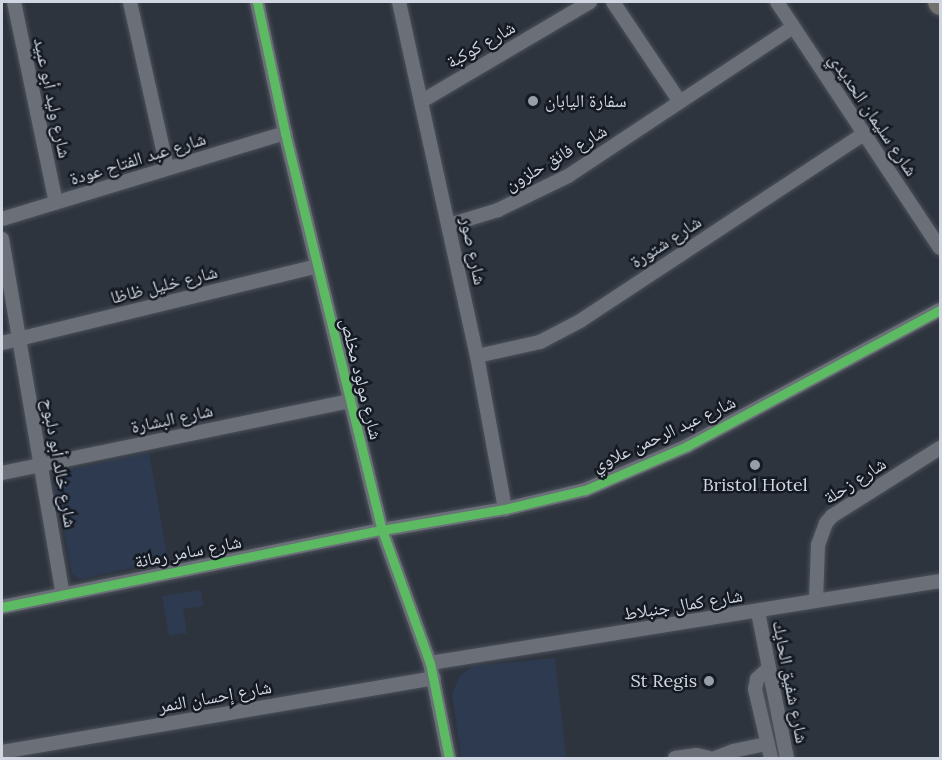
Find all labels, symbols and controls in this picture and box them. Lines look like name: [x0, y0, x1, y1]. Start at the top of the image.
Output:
street label: شارع كوكبة: [443, 17, 519, 73]
street label: شارع وليد أبو عبيد: [29, 36, 75, 160]
street label: شارع سليمان الحديدي: [824, 50, 922, 180]
place label: سفارة اليابان: [545, 90, 627, 112]
marker: سفارة اليابان: [526, 94, 540, 108]
street label: شارع فائق حلزون: [501, 120, 611, 196]
street label: شارع عبد الفتاح عودة: [67, 128, 209, 190]
street label: شارع شتورة: [627, 211, 705, 273]
street label: شارع صور: [455, 215, 491, 287]
street label: شارع خليل ظاظا: [108, 261, 220, 309]
street label: شارع مولود مخلص: [335, 316, 387, 442]
street label: شارع عبد الرحمن علاوي: [589, 391, 739, 477]
street label: شارع خالد أبو دلبوح: [37, 397, 81, 529]
street label: شارع البشارة: [129, 400, 215, 438]
street label: شارع زحلة: [820, 453, 890, 509]
marker: Bristol Hotel: [748, 458, 762, 472]
place label: Bristol Hotel: [702, 474, 808, 496]
street label: شارع سامر رمانة: [133, 531, 243, 573]
street label: شارع كمال جنبلاط: [622, 585, 744, 625]
street label: شارع شفيق الحايك: [768, 619, 812, 745]
place label: St Regis: [630, 670, 697, 692]
marker: St Regis: [702, 674, 716, 688]
street label: شارع إحسان النمر: [157, 676, 273, 718]

